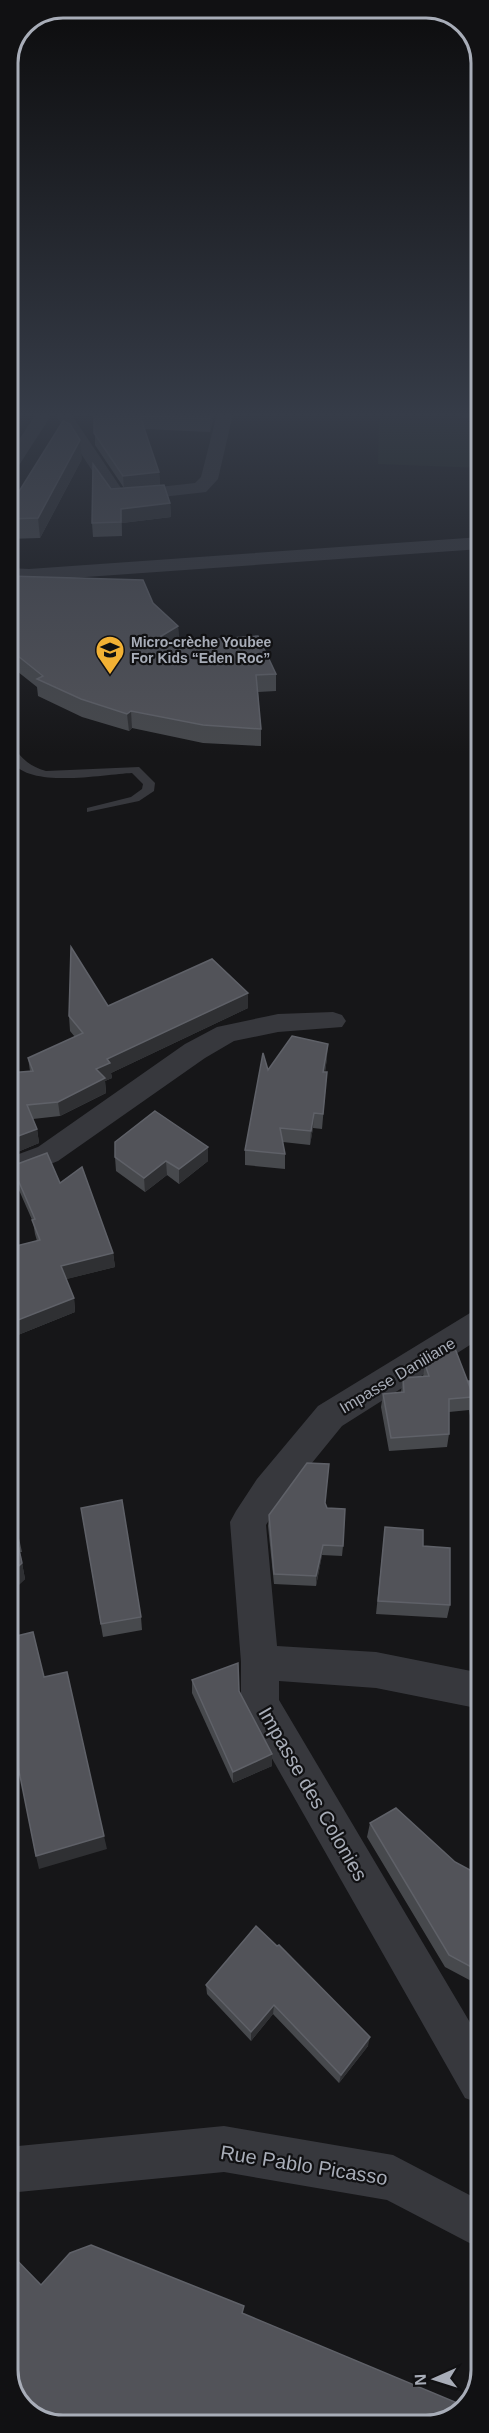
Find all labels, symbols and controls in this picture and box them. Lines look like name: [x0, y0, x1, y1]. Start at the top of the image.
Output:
school or university icon: Micro-crèche Youbee For Kids “Eden Roc”: [94, 634, 126, 676]
place label: Micro-crèche Youbee For Kids “Eden Roc”: [131, 634, 272, 666]
street label: Impasse Daniliane: [336, 1334, 458, 1417]
street label: Impasse des Colonies: [254, 1703, 372, 1885]
street label: Rue Pablo Picasso: [219, 2141, 389, 2189]
north arrow: [405, 2349, 465, 2409]
text: N: [412, 2374, 429, 2386]

